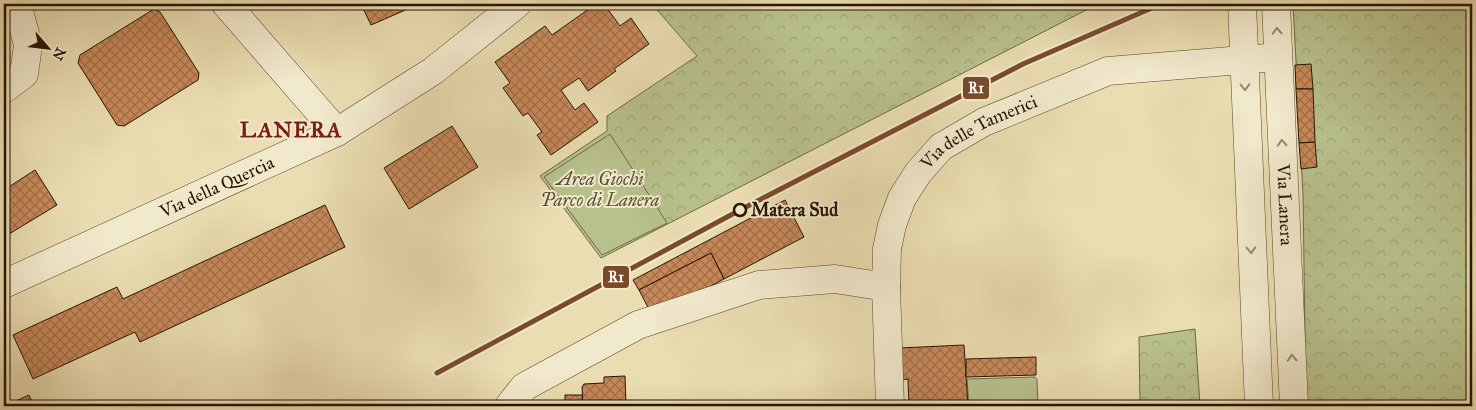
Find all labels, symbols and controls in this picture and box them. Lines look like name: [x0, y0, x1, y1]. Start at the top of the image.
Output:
north arrow: [22, 22, 72, 72]
one-way arrow: [1272, 26, 1283, 34]
text: N: [49, 45, 69, 63]
line badge: R1: [962, 76, 990, 100]
text: R1: [968, 80, 984, 97]
one-way arrow: [1240, 84, 1250, 92]
street label: Via delle Tamerici: [915, 90, 1041, 174]
district label: LANERA: [240, 116, 342, 143]
one-way arrow: [1277, 139, 1287, 146]
street label: Via della Quercia: [155, 151, 278, 223]
street label: Via Lanera: [1272, 163, 1298, 246]
park label: Area Giochi Parco di Lanera: [541, 168, 660, 211]
place label: Matera Sud: [751, 199, 839, 221]
marker: Matera Sud: [733, 203, 747, 217]
one-way arrow: [1246, 246, 1257, 254]
line badge: R1: [602, 265, 630, 289]
text: R1: [608, 269, 624, 286]
one-way arrow: [1287, 353, 1297, 361]

